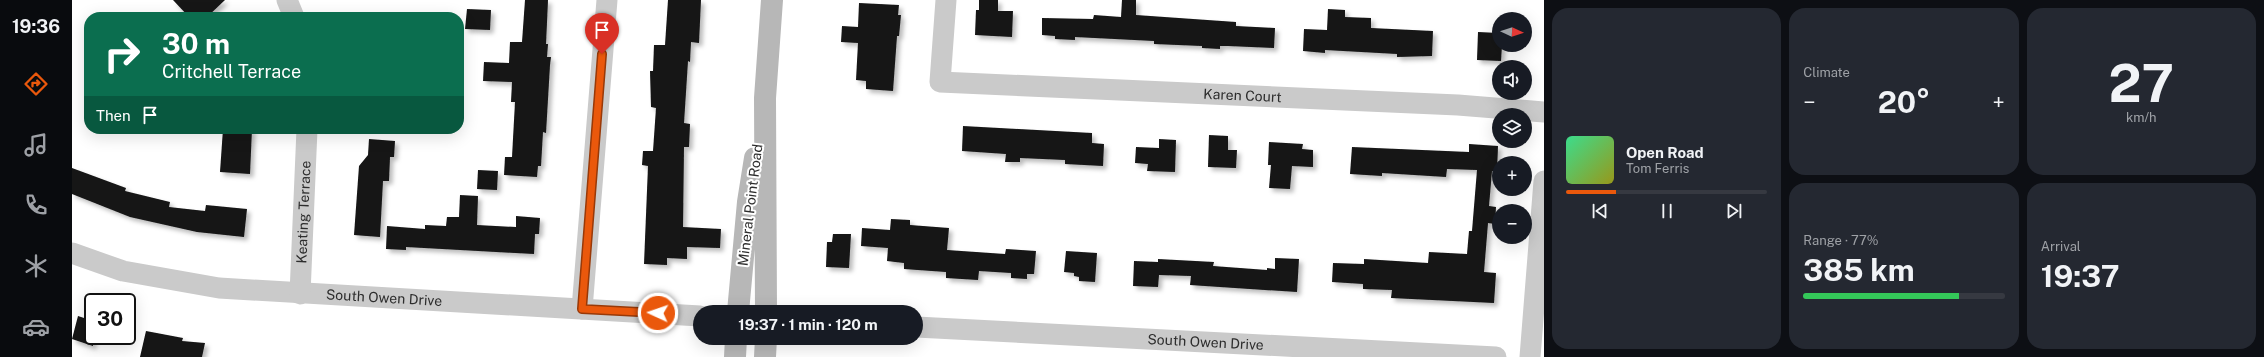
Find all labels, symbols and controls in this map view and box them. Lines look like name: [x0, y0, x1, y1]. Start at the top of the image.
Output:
north arrow: [1492, 12, 1532, 52]
map controls: [1492, 12, 1532, 244]
pin: [585, 13, 619, 54]
text: 19:36: [12, 16, 60, 37]
icon: arrive: [591, 19, 613, 41]
text: 30 m: [162, 27, 230, 60]
icon: right: [96, 28, 148, 80]
text: 27: [2109, 53, 2174, 114]
button: sound: [1492, 60, 1532, 100]
text: Critchell Terrace: [162, 61, 301, 82]
text: Climate: [1803, 65, 1850, 80]
icon: directions: [22, 70, 50, 98]
text: 20°: [1878, 84, 1930, 120]
street label: Karen Court: [1203, 86, 1282, 105]
text: −: [1803, 89, 1816, 115]
text: +: [1992, 89, 2005, 115]
icon: arrive: [139, 104, 161, 126]
text: Then: [96, 107, 131, 124]
button: layers: [1492, 108, 1532, 148]
text: km/h: [2126, 110, 2157, 125]
icon: music: [22, 131, 50, 159]
street label: Mineral Point Road: [735, 143, 765, 267]
text: Open Road: [1626, 144, 1704, 161]
button: +: [1492, 156, 1532, 196]
street label: Keating Terrace: [293, 160, 314, 264]
text: Tom Ferris: [1626, 161, 1689, 176]
icon: phone: [22, 191, 50, 219]
icon: previous: [1589, 200, 1611, 222]
icon: pause: [1656, 200, 1678, 222]
icon: next: [1723, 200, 1745, 222]
button: −: [1492, 204, 1532, 244]
text: Range · 77%: [1803, 233, 1879, 248]
text: Arrival: [2041, 239, 2081, 254]
icon: climate: [22, 252, 50, 280]
text: 385 km: [1803, 252, 1915, 288]
text: 19:37: [2041, 258, 2120, 294]
street label: South Owen Drive: [326, 286, 443, 309]
position arrow: [637, 292, 679, 334]
speed limit sign: 30: [84, 293, 136, 345]
icon: car: [22, 313, 50, 341]
text: 19:37 · 1 min · 120 m: [738, 316, 878, 333]
street label: South Owen Drive: [1147, 331, 1264, 353]

